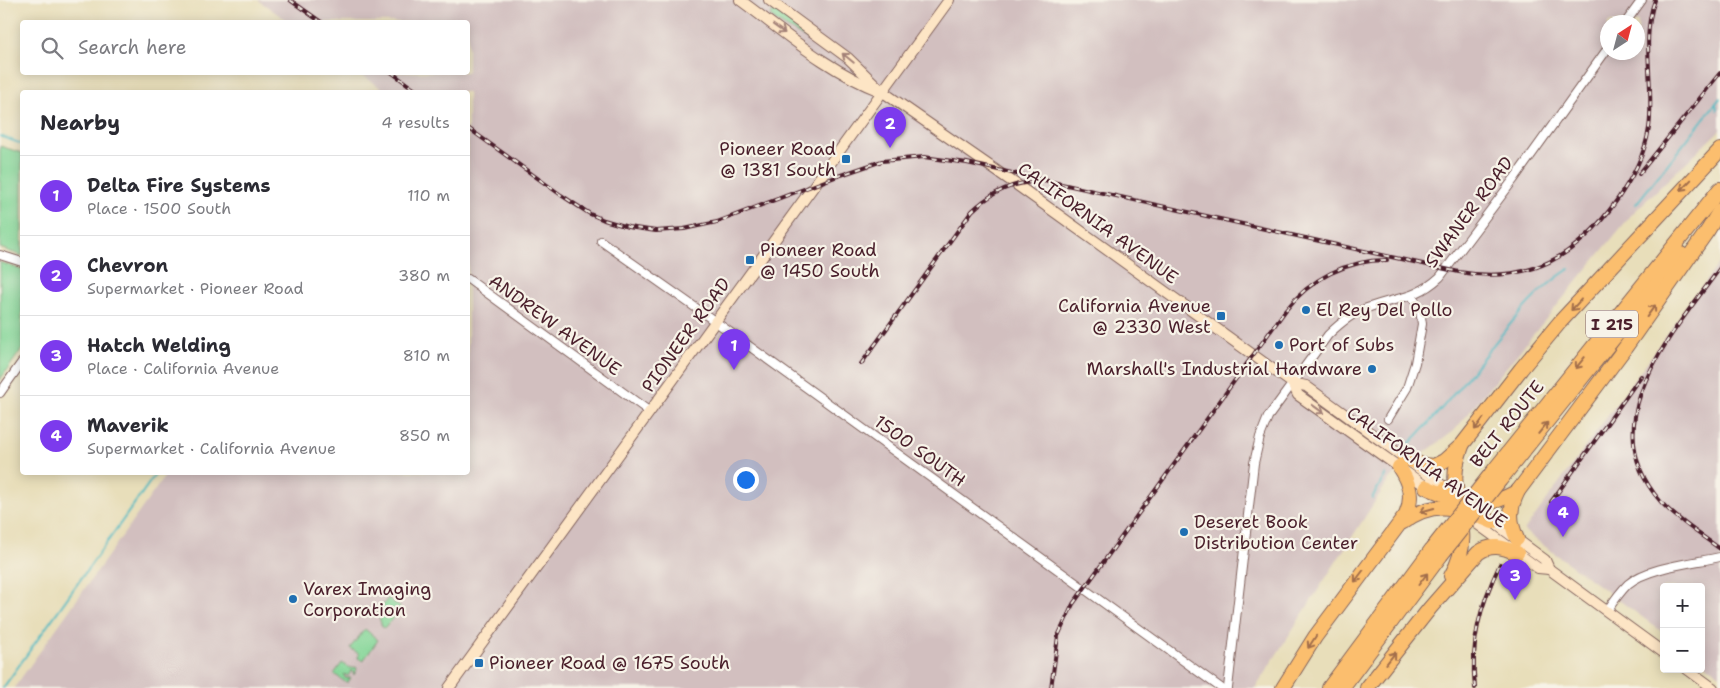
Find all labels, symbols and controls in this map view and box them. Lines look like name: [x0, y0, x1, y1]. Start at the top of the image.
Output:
north arrow: [1600, 15, 1645, 60]
search box: [20, 20, 470, 75]
one-way arrow: [772, 23, 785, 34]
icon: search: [38, 34, 66, 62]
text: Search here: [78, 35, 187, 60]
one-way arrow: [842, 53, 855, 64]
pin: 2: [874, 107, 906, 148]
text: Nearby: [40, 109, 120, 137]
text: 4 results: [381, 112, 450, 133]
place label: Pioneer Road @ 1381 South: [719, 137, 836, 182]
street label: SWANER ROAD: [1419, 152, 1519, 272]
marker: Pioneer Road @ 1381 South: [840, 153, 852, 165]
street label: CALIFORNIA AVENUE: [1013, 157, 1183, 289]
text: Delta Fire Systems: [87, 173, 271, 198]
one-way arrow: [1680, 179, 1692, 192]
text: 1: [52, 185, 60, 206]
text: 110 m: [407, 185, 450, 206]
text: Place · 1500 South: [87, 198, 231, 219]
place label: Pioneer Road @ 1450 South: [760, 238, 880, 283]
text: Chevron: [87, 253, 168, 278]
marker: Pioneer Road @ 1450 South: [744, 254, 756, 266]
text: 2: [50, 265, 62, 286]
text: 380 m: [398, 265, 450, 286]
street label: ANDREW AVENUE: [484, 269, 626, 381]
street label: PIONEER ROAD: [636, 273, 736, 397]
text: Supermarket · Pioneer Road: [87, 278, 304, 299]
place label: California Avenue @ 2330 West: [1058, 294, 1211, 339]
place label: El Rey Del Pollo: [1316, 298, 1452, 322]
one-way arrow: [1570, 298, 1582, 311]
marker: El Rey Del Pollo: [1300, 304, 1312, 316]
one-way arrow: [1646, 305, 1656, 319]
marker: California Avenue @ 2330 West: [1215, 310, 1227, 322]
road number: I 215: [1586, 310, 1638, 338]
pin: 1: [718, 329, 750, 370]
text: Hatch Welding: [87, 333, 231, 358]
place label: Port of Subs: [1289, 333, 1394, 357]
marker: Port of Subs: [1273, 339, 1285, 351]
text: 3: [50, 345, 62, 366]
text: 810 m: [403, 345, 450, 366]
one-way arrow: [1575, 356, 1586, 369]
place label: Marshall's Industrial Hardware: [1087, 357, 1362, 381]
text: Place · California Avenue: [87, 358, 279, 379]
marker: Marshall's Industrial Hardware: [1366, 363, 1378, 375]
street label: BELT ROUTE: [1465, 376, 1549, 472]
street label: CALIFORNIA AVENUE: [1342, 401, 1512, 533]
one-way arrow: [1311, 404, 1325, 414]
street label: 1500 SOUTH: [870, 410, 970, 492]
text: Maverik: [87, 413, 169, 438]
one-way arrow: [1474, 417, 1484, 431]
one-way arrow: [1537, 421, 1548, 434]
text: 4: [50, 425, 62, 446]
text: 850 m: [399, 425, 450, 446]
text: Supermarket · California Avenue: [87, 438, 336, 459]
your location: [733, 467, 759, 493]
pin: 4: [1547, 496, 1579, 537]
one-way arrow: [1419, 506, 1435, 515]
place label: Deseret Book Distribution Center: [1194, 510, 1358, 555]
marker: Deseret Book Distribution Center: [1178, 526, 1190, 538]
pin: 3: [1499, 559, 1531, 600]
one-way arrow: [1354, 569, 1364, 583]
one-way arrow: [1418, 573, 1429, 586]
place label: Varex Imaging Corporation: [303, 577, 431, 622]
map controls: [1660, 583, 1705, 673]
button: +: [1660, 583, 1705, 628]
marker: Varex Imaging Corporation: [287, 593, 299, 605]
button: −: [1660, 628, 1705, 673]
one-way arrow: [1306, 635, 1317, 649]
place label: Pioneer Road @ 1675 South: [489, 651, 730, 675]
one-way arrow: [1385, 652, 1396, 665]
marker: Pioneer Road @ 1675 South: [473, 657, 485, 669]

